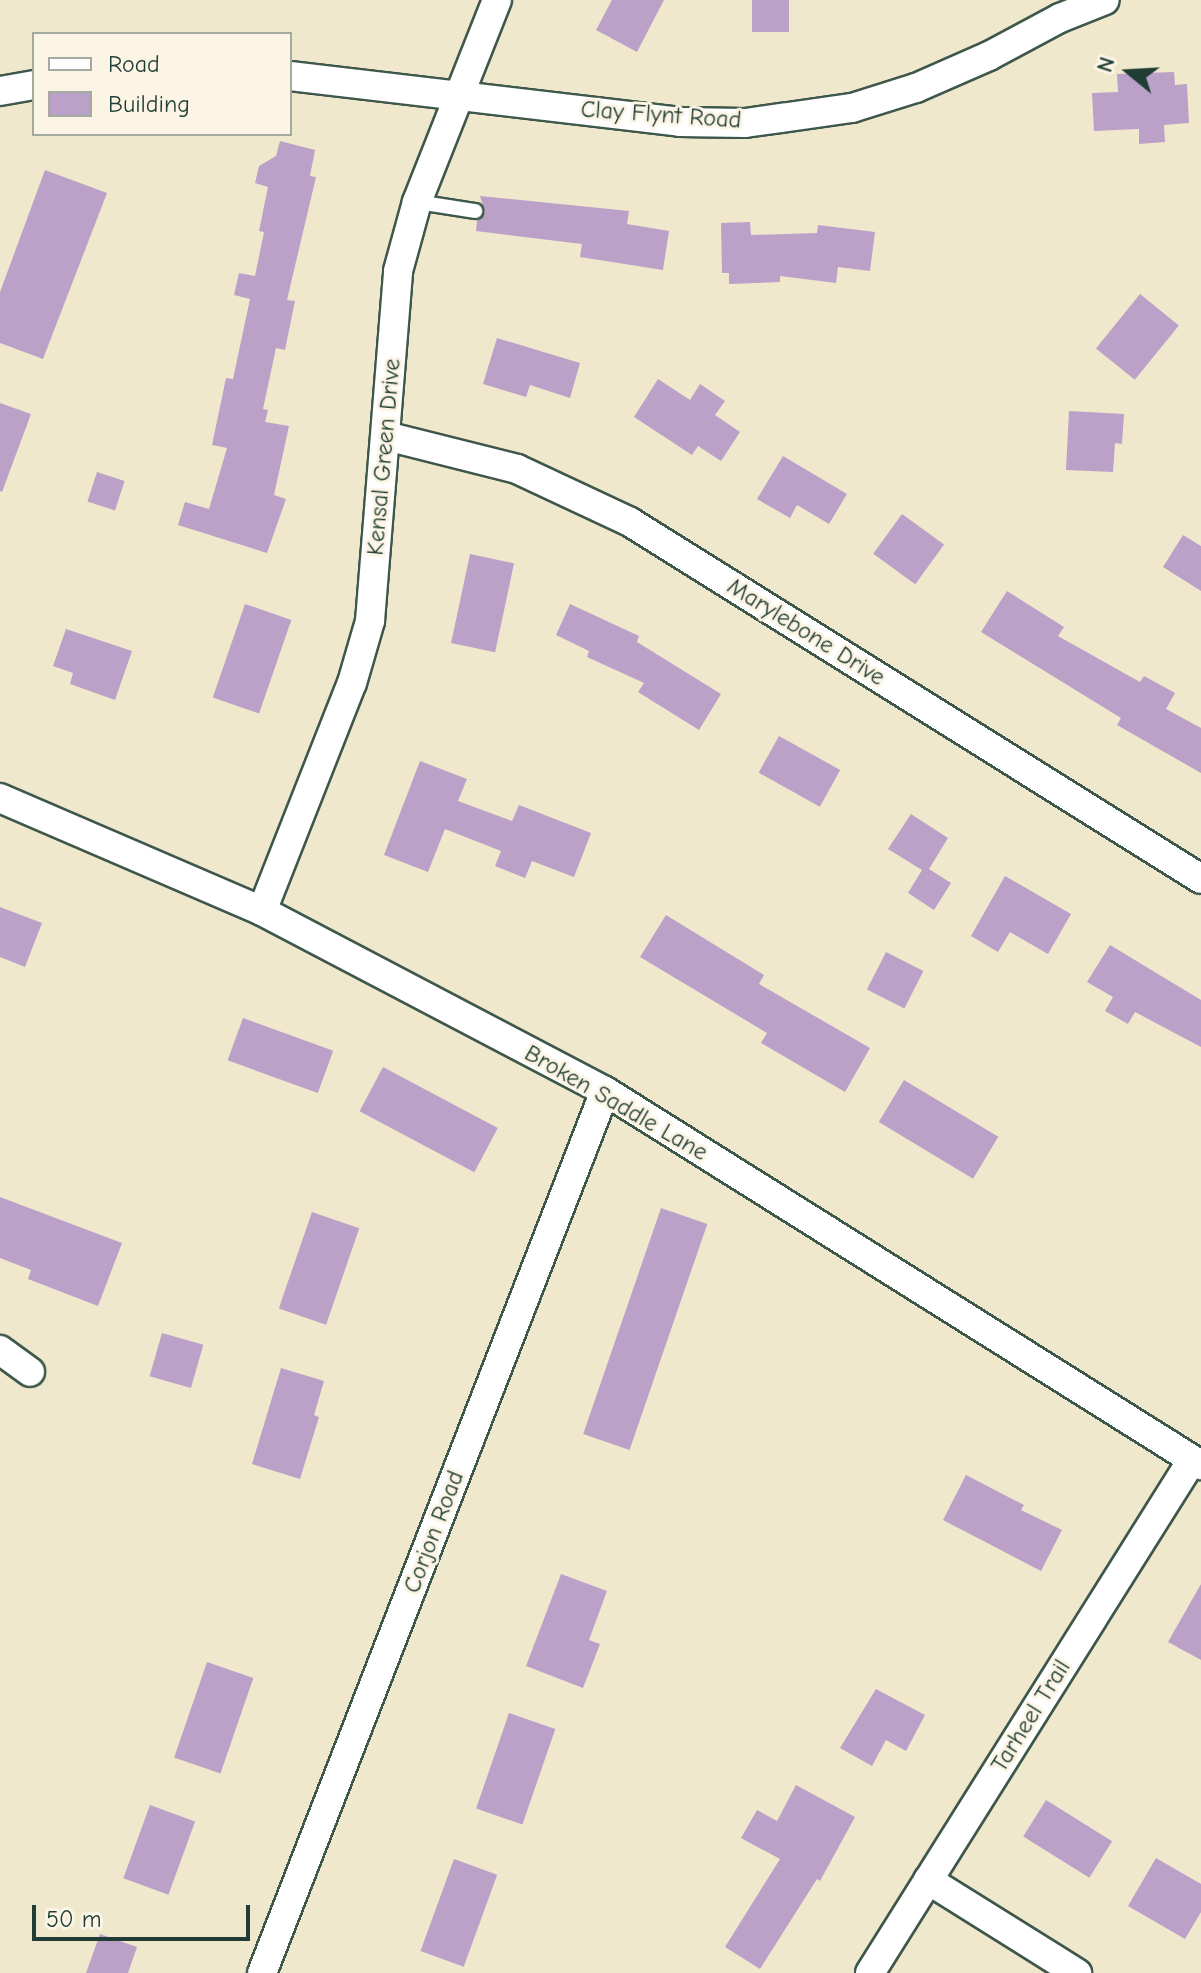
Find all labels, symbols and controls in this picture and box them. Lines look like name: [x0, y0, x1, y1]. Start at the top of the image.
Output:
legend: [32, 32, 292, 136]
north arrow: [1089, 32, 1169, 112]
text: Road: [108, 50, 160, 78]
text: N: [1092, 54, 1121, 75]
text: Building: [108, 90, 190, 118]
street label: Clay Flynt Road: [580, 95, 742, 135]
street label: Kensal Green Drive: [361, 357, 407, 557]
street label: Marylebone Drive: [722, 572, 890, 692]
street label: Broken Saddle Lane: [519, 1039, 713, 1167]
street label: Corjon Road: [398, 1467, 470, 1597]
street label: Tarheel Trail: [985, 1654, 1077, 1778]
scale bar: [36, 1889, 254, 1939]
text: 50 m: [46, 1905, 102, 1933]

